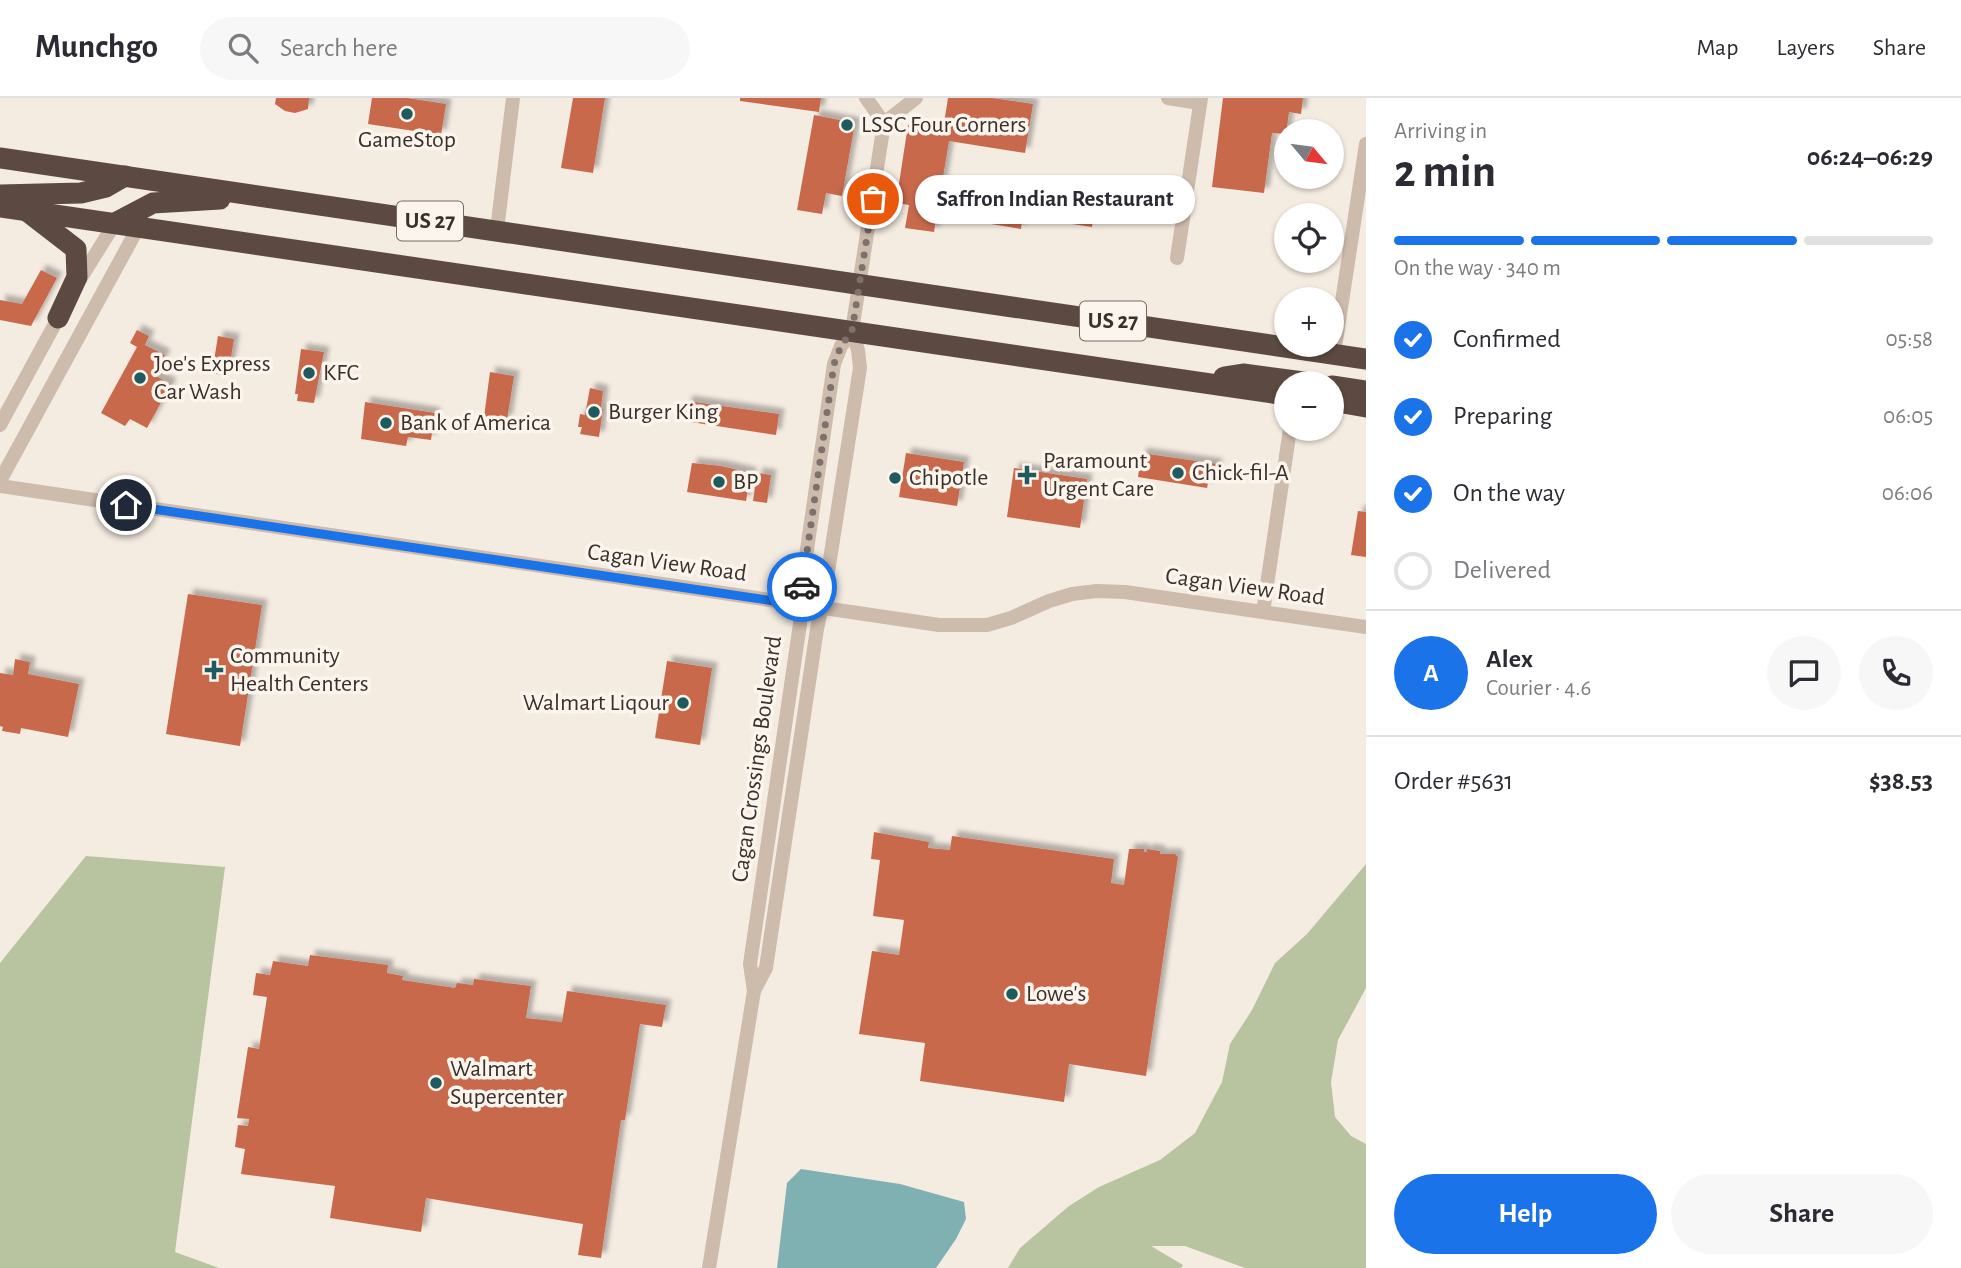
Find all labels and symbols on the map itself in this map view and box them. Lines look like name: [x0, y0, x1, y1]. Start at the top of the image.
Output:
marker: GameStop: [399, 106, 415, 122]
place label: LSSC Four Corners: [861, 113, 1027, 137]
marker: LSSC Four Corners: [839, 117, 855, 133]
north arrow: [1274, 119, 1344, 189]
place label: GameStop: [358, 128, 456, 152]
pin: [843, 169, 903, 229]
callout: Saffron Indian Restaurant: [915, 174, 1195, 224]
road number: US 27: [397, 202, 463, 240]
road number: US 27: [1080, 302, 1146, 341]
place label: Joe's Express Car Wash: [154, 352, 271, 404]
place label: KFC: [323, 361, 359, 385]
marker: KFC: [301, 365, 317, 381]
marker: Joe's Express Car Wash: [132, 370, 148, 386]
place label: Burger King: [608, 400, 718, 424]
marker: Burger King: [586, 404, 602, 420]
place label: Bank of America: [400, 411, 551, 435]
marker: Bank of America: [378, 415, 394, 431]
place label: Paramount Urgent Care: [1043, 449, 1154, 501]
place label: Chick-fil-A: [1192, 461, 1289, 485]
marker: Paramount Urgent Care: [1017, 465, 1037, 485]
marker: Chick-fil-A: [1170, 465, 1186, 481]
place label: Chipotle: [909, 466, 988, 490]
place label: BP: [733, 470, 758, 494]
marker: Chipotle: [887, 470, 903, 486]
marker: BP: [711, 474, 727, 490]
pin: [96, 475, 156, 535]
street label: Cagan View Road: [586, 540, 748, 586]
courier: [767, 552, 837, 622]
street label: Cagan View Road: [1164, 564, 1326, 610]
street label: Cagan Crossings Boulevard: [728, 634, 786, 884]
place label: Community Health Centers: [230, 644, 369, 696]
marker: Community Health Centers: [204, 660, 224, 680]
place label: Walmart Liqour: [523, 691, 669, 715]
marker: Walmart Liqour: [675, 695, 691, 711]
place label: Lowe's: [1026, 982, 1086, 1006]
marker: Lowe's: [1004, 986, 1020, 1002]
place label: Walmart Supercenter: [450, 1057, 564, 1109]
marker: Walmart Supercenter: [428, 1075, 444, 1091]

